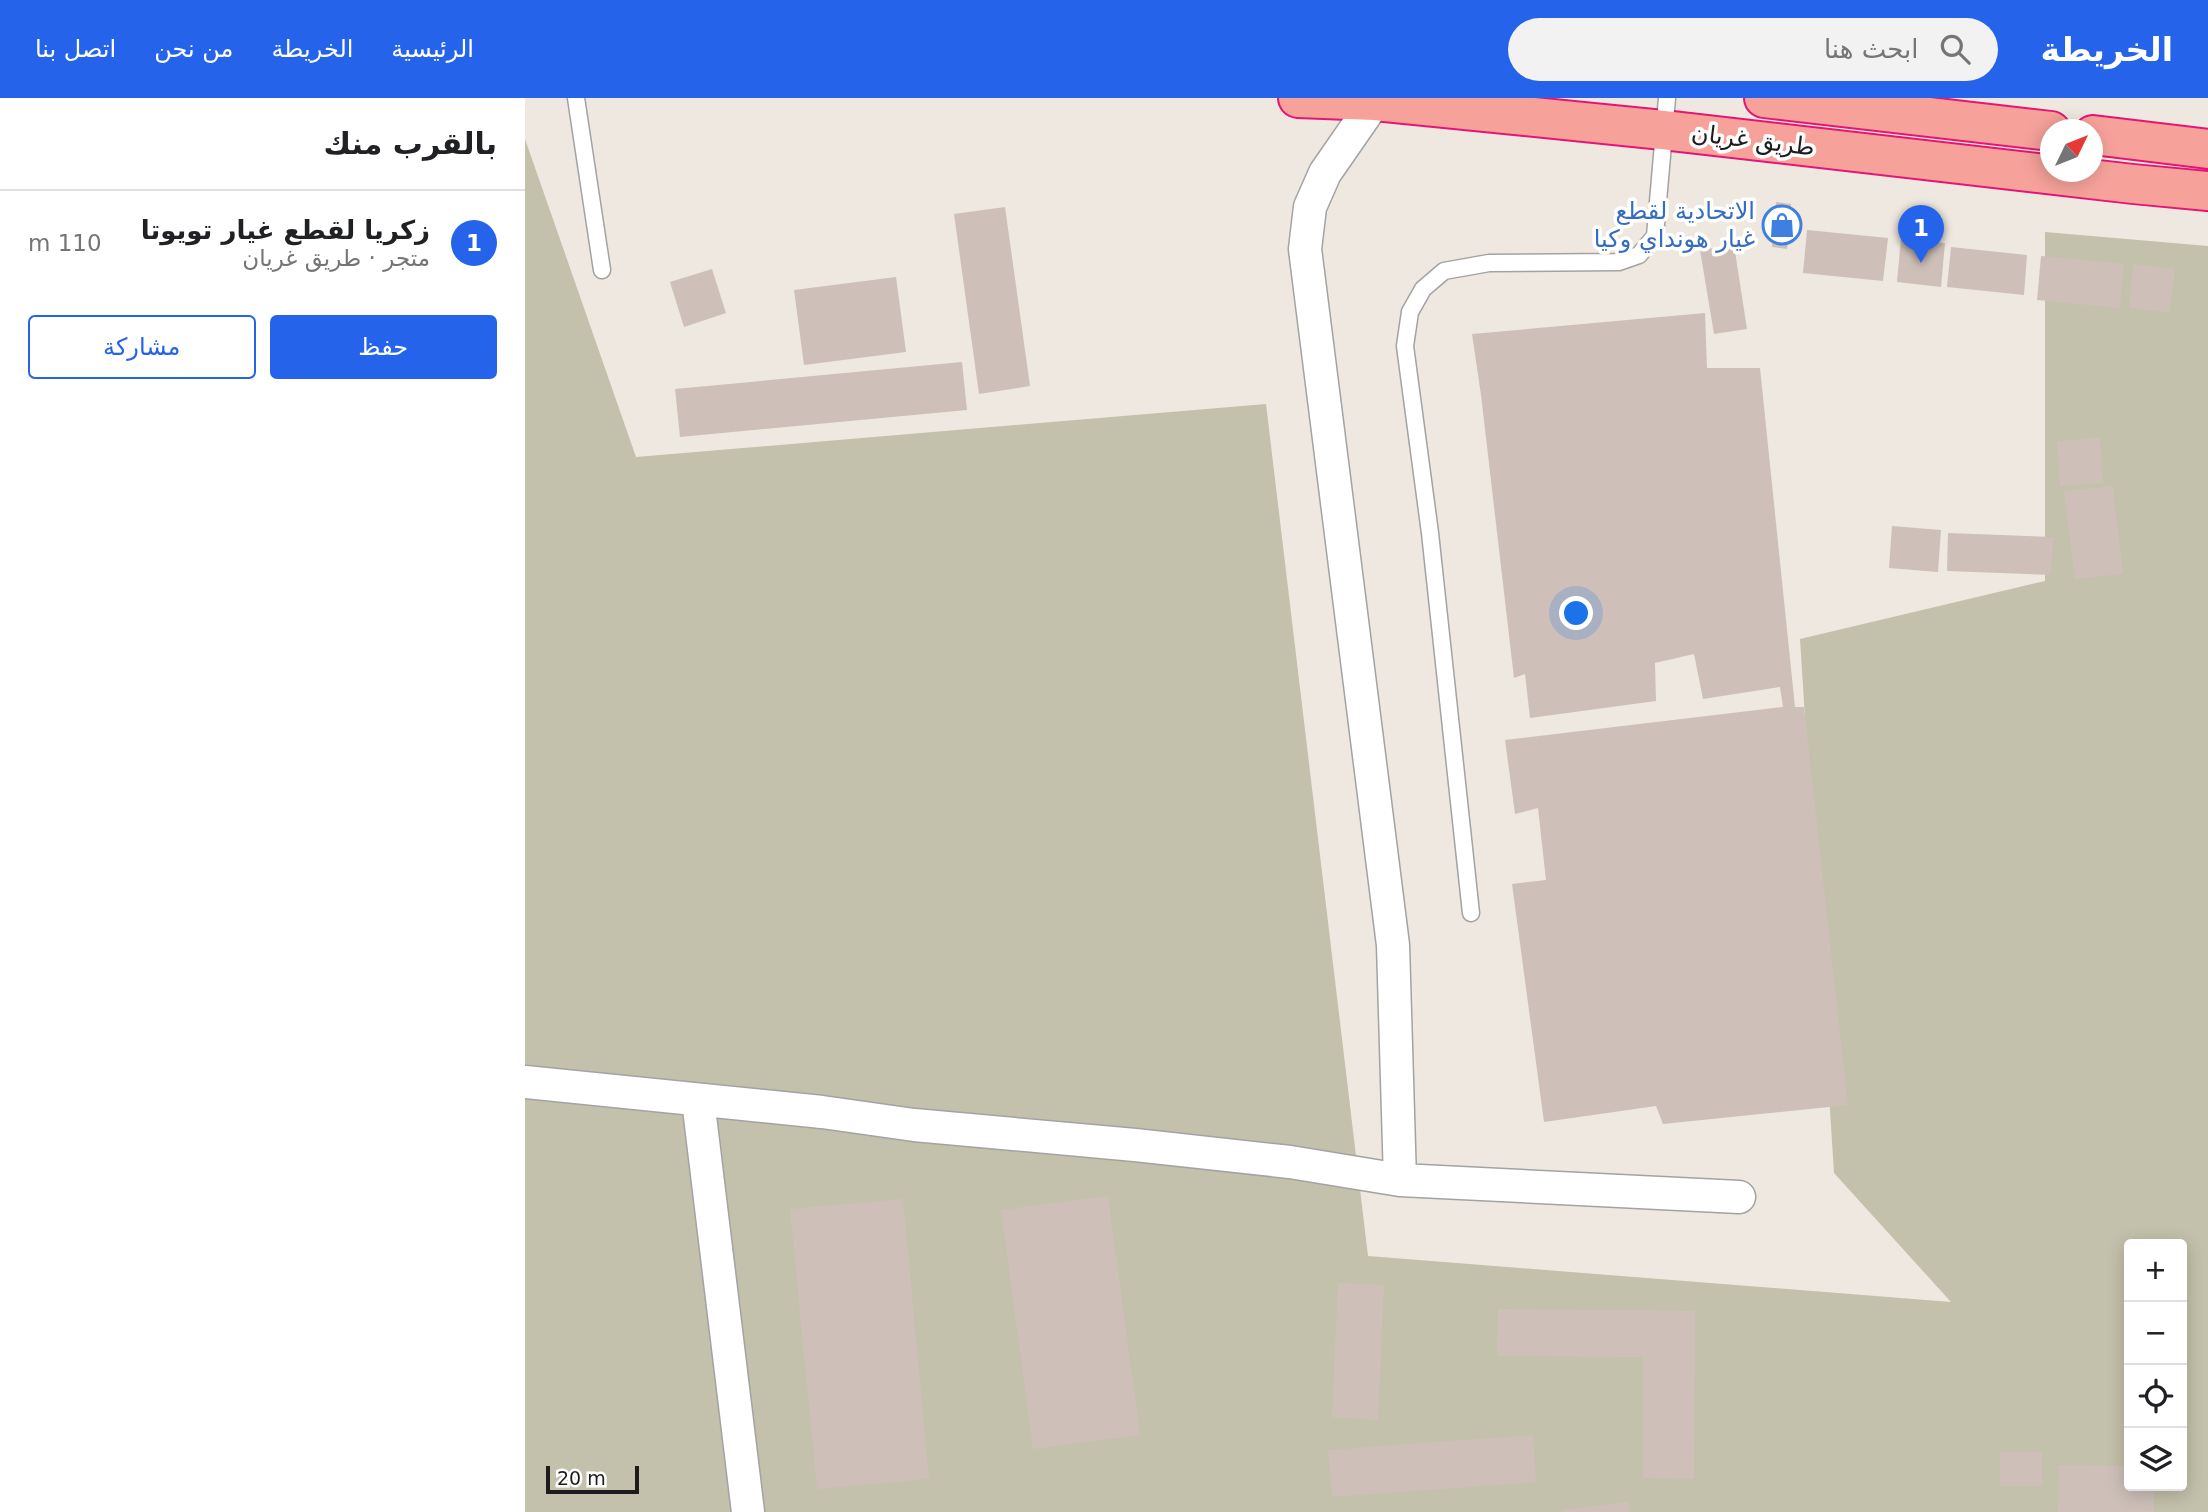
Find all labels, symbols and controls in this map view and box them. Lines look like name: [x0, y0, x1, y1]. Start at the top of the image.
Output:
search box: [1508, 18, 1998, 81]
icon: search: [1936, 30, 1974, 68]
text: الخريطة: [2040, 30, 2173, 69]
text: ابحث هنا: [1824, 34, 1918, 64]
text: اتصل بنا: [35, 35, 116, 63]
text: من نحن: [154, 35, 233, 63]
text: الخريطة: [271, 35, 353, 63]
text: الرئيسية: [391, 35, 474, 63]
street label: طريق غريان: [1690, 119, 1816, 161]
north arrow: [2040, 119, 2103, 182]
text: بالقرب منك: [324, 126, 497, 161]
place label: الاتحادية لقطع غيار هونداي وكيا: [1594, 197, 1755, 253]
shop icon: الاتحادية لقطع غيار هونداي وكيا: [1761, 204, 1803, 246]
pin: 1: [1898, 205, 1944, 263]
text: زكريا لقطع غيار تويوتا: [141, 215, 430, 245]
text: 110 m: [28, 230, 102, 256]
text: 1: [466, 230, 482, 256]
text: متجر · طريق غريان: [242, 245, 430, 271]
button: مشاركة: [28, 315, 256, 379]
button: حفظ: [270, 315, 497, 379]
your location: [1559, 596, 1593, 630]
map controls: [2124, 1239, 2187, 1491]
button: +: [2124, 1239, 2187, 1302]
button: −: [2124, 1302, 2187, 1365]
button: locate: [2124, 1365, 2187, 1428]
button: layers: [2124, 1428, 2187, 1491]
scale bar: [546, 1463, 639, 1495]
text: 20 m: [557, 1467, 606, 1489]

